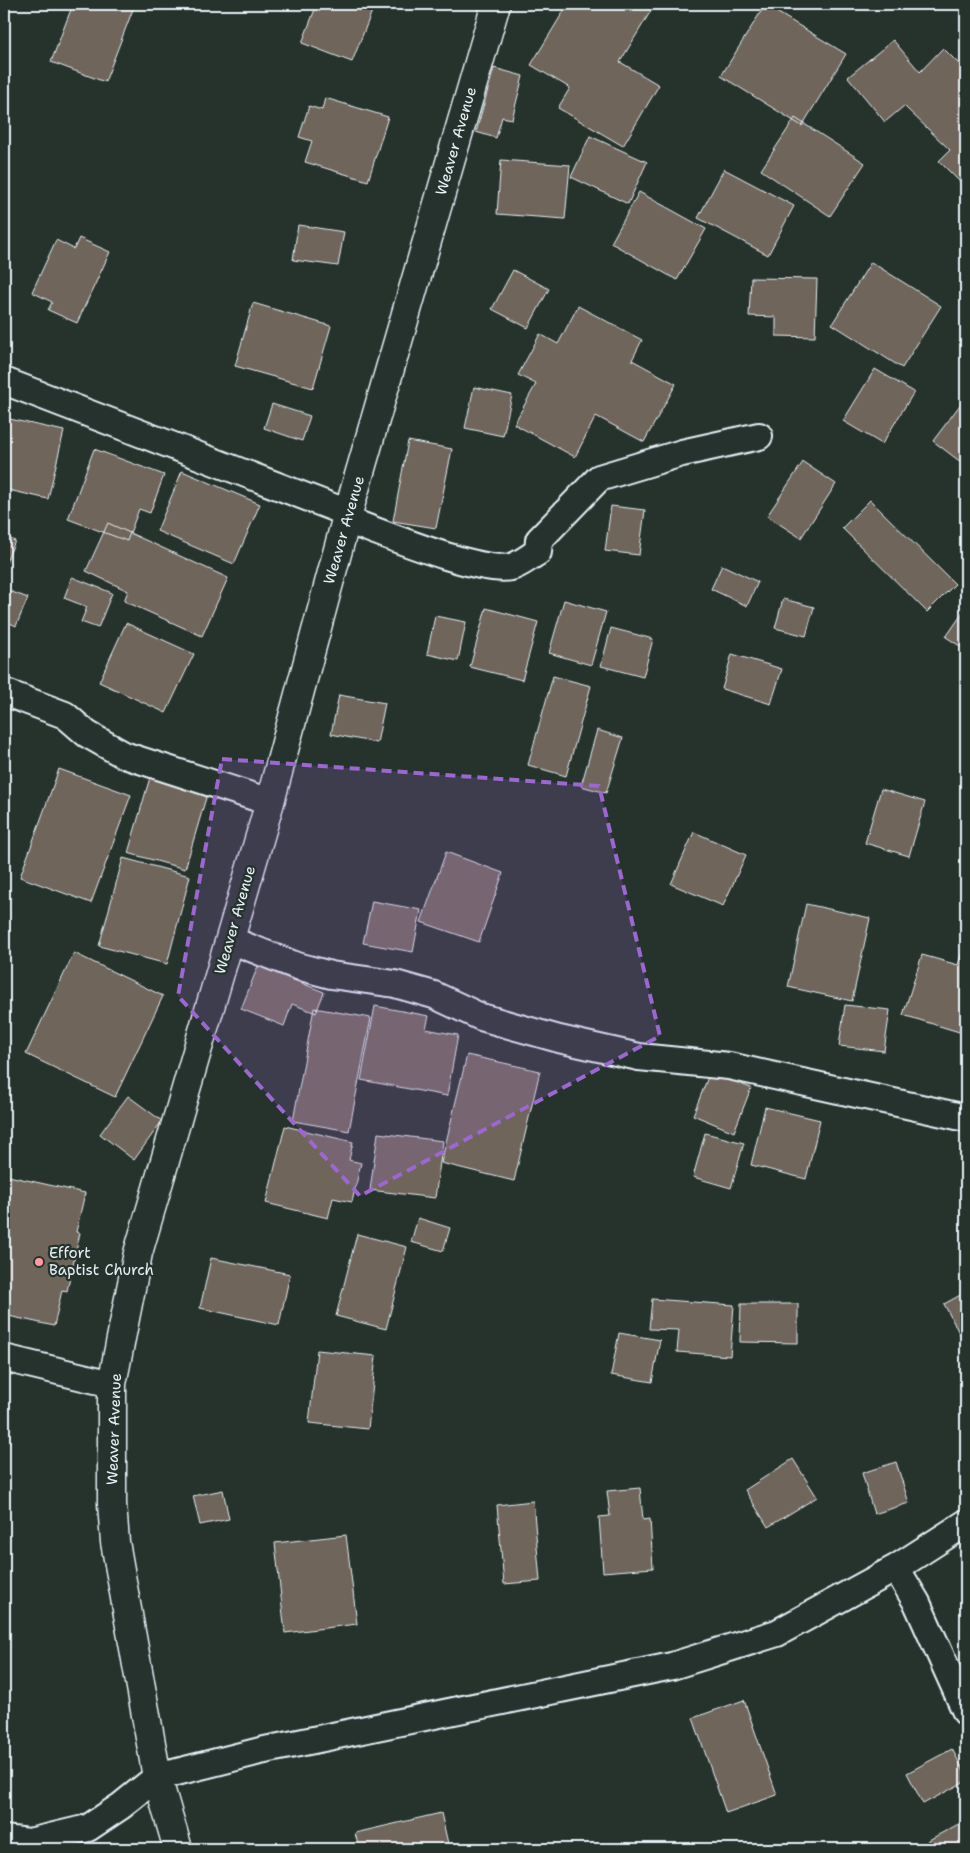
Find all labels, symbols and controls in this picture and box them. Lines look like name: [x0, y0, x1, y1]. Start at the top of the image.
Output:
street label: Weaver Avenue: [431, 84, 481, 198]
street label: Weaver Avenue: [319, 473, 369, 587]
street label: Weaver Avenue: [210, 863, 260, 977]
place label: Effort Baptist Church: [49, 1243, 154, 1280]
marker: Effort Baptist Church: [33, 1256, 45, 1268]
street label: Weaver Avenue: [102, 1373, 126, 1485]

